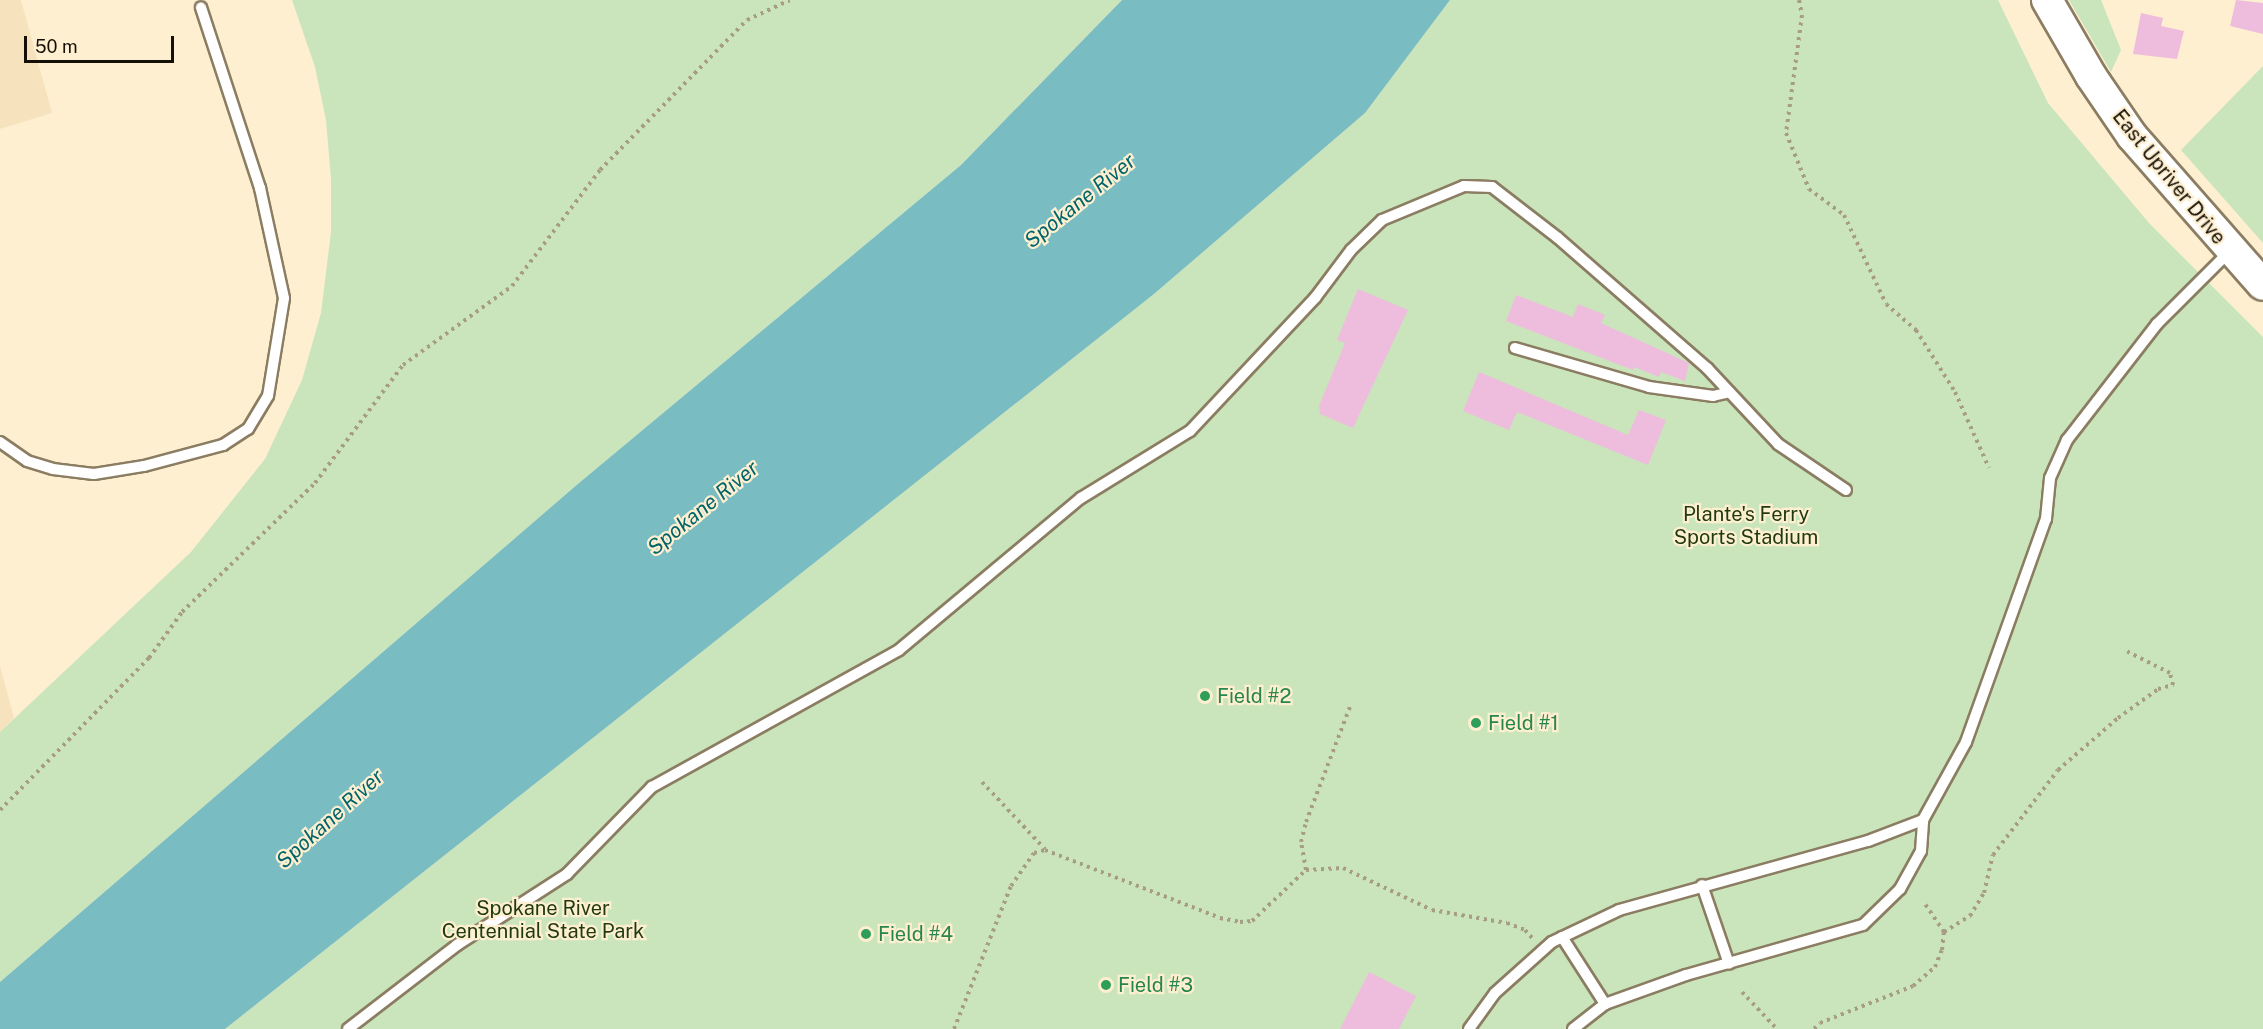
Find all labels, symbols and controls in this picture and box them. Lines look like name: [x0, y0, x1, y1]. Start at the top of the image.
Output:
scale bar: [27, 24, 177, 62]
text: 50 m: [35, 36, 78, 57]
street label: East Upriver Drive: [2107, 105, 2231, 249]
water label: Spokane River: [1019, 149, 1141, 253]
water label: Spokane River: [642, 456, 764, 560]
park label: Plante's Ferry Sports Stadium: [1674, 502, 1818, 549]
place label: Field #2: [1217, 684, 1291, 708]
marker: Field #2: [1198, 689, 1212, 703]
place label: Field #1: [1488, 711, 1559, 735]
marker: Field #1: [1469, 716, 1483, 730]
water label: Spokane River: [271, 764, 389, 874]
park label: Spokane River Centennial State Park: [442, 896, 644, 943]
place label: Field #4: [878, 922, 953, 946]
marker: Field #4: [859, 927, 873, 941]
place label: Field #3: [1118, 973, 1193, 997]
marker: Field #3: [1099, 978, 1113, 992]

